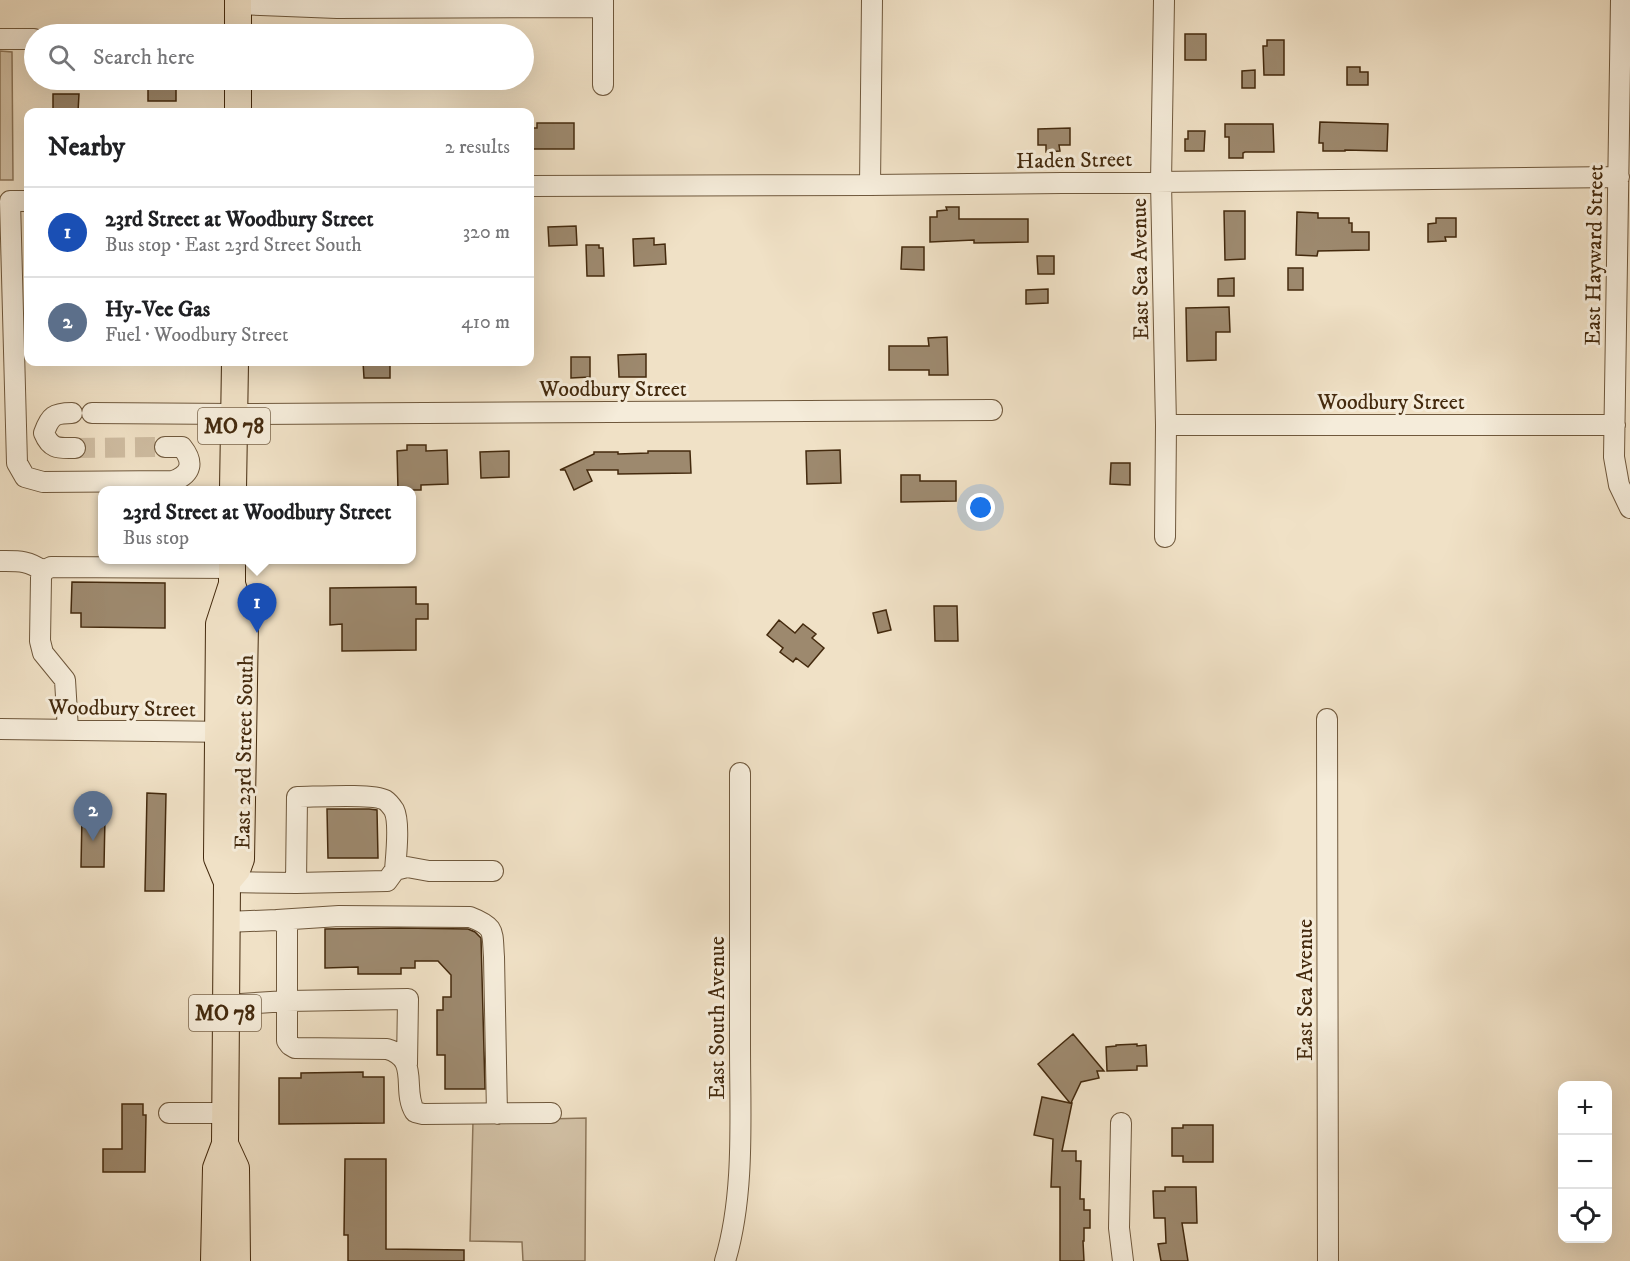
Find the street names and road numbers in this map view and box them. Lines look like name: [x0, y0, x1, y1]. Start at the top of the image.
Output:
street label: Haden Street: [1016, 146, 1132, 175]
street label: East Hayward Street: [1579, 164, 1610, 346]
street label: East Sea Avenue: [1126, 198, 1155, 340]
street label: Woodbury Street: [538, 376, 687, 403]
street label: Woodbury Street: [1316, 389, 1465, 416]
road number: MO 78: [198, 408, 270, 444]
street label: East 23rd Street South: [229, 654, 260, 850]
street label: Woodbury Street: [47, 694, 196, 723]
street label: East Sea Avenue: [1292, 919, 1319, 1061]
street label: East South Avenue: [704, 936, 731, 1100]
road number: MO 78: [189, 995, 261, 1031]

